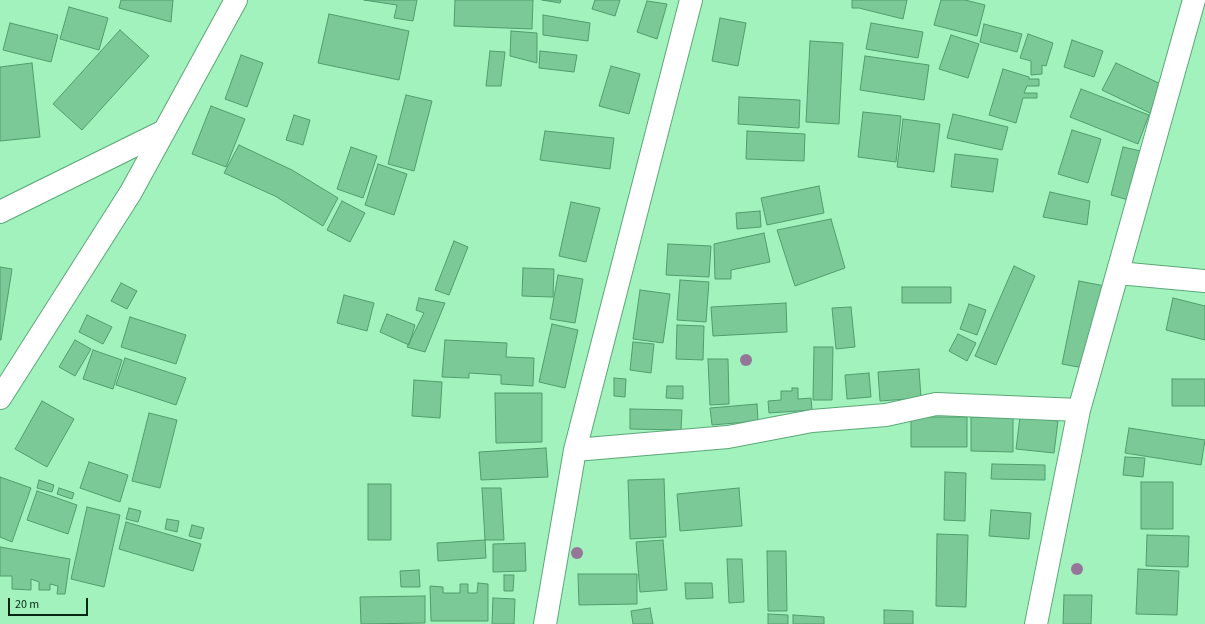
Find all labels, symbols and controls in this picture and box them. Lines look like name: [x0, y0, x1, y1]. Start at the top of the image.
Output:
scale bar: [10, 590, 90, 616]
text: 20 m: [15, 596, 39, 613]

